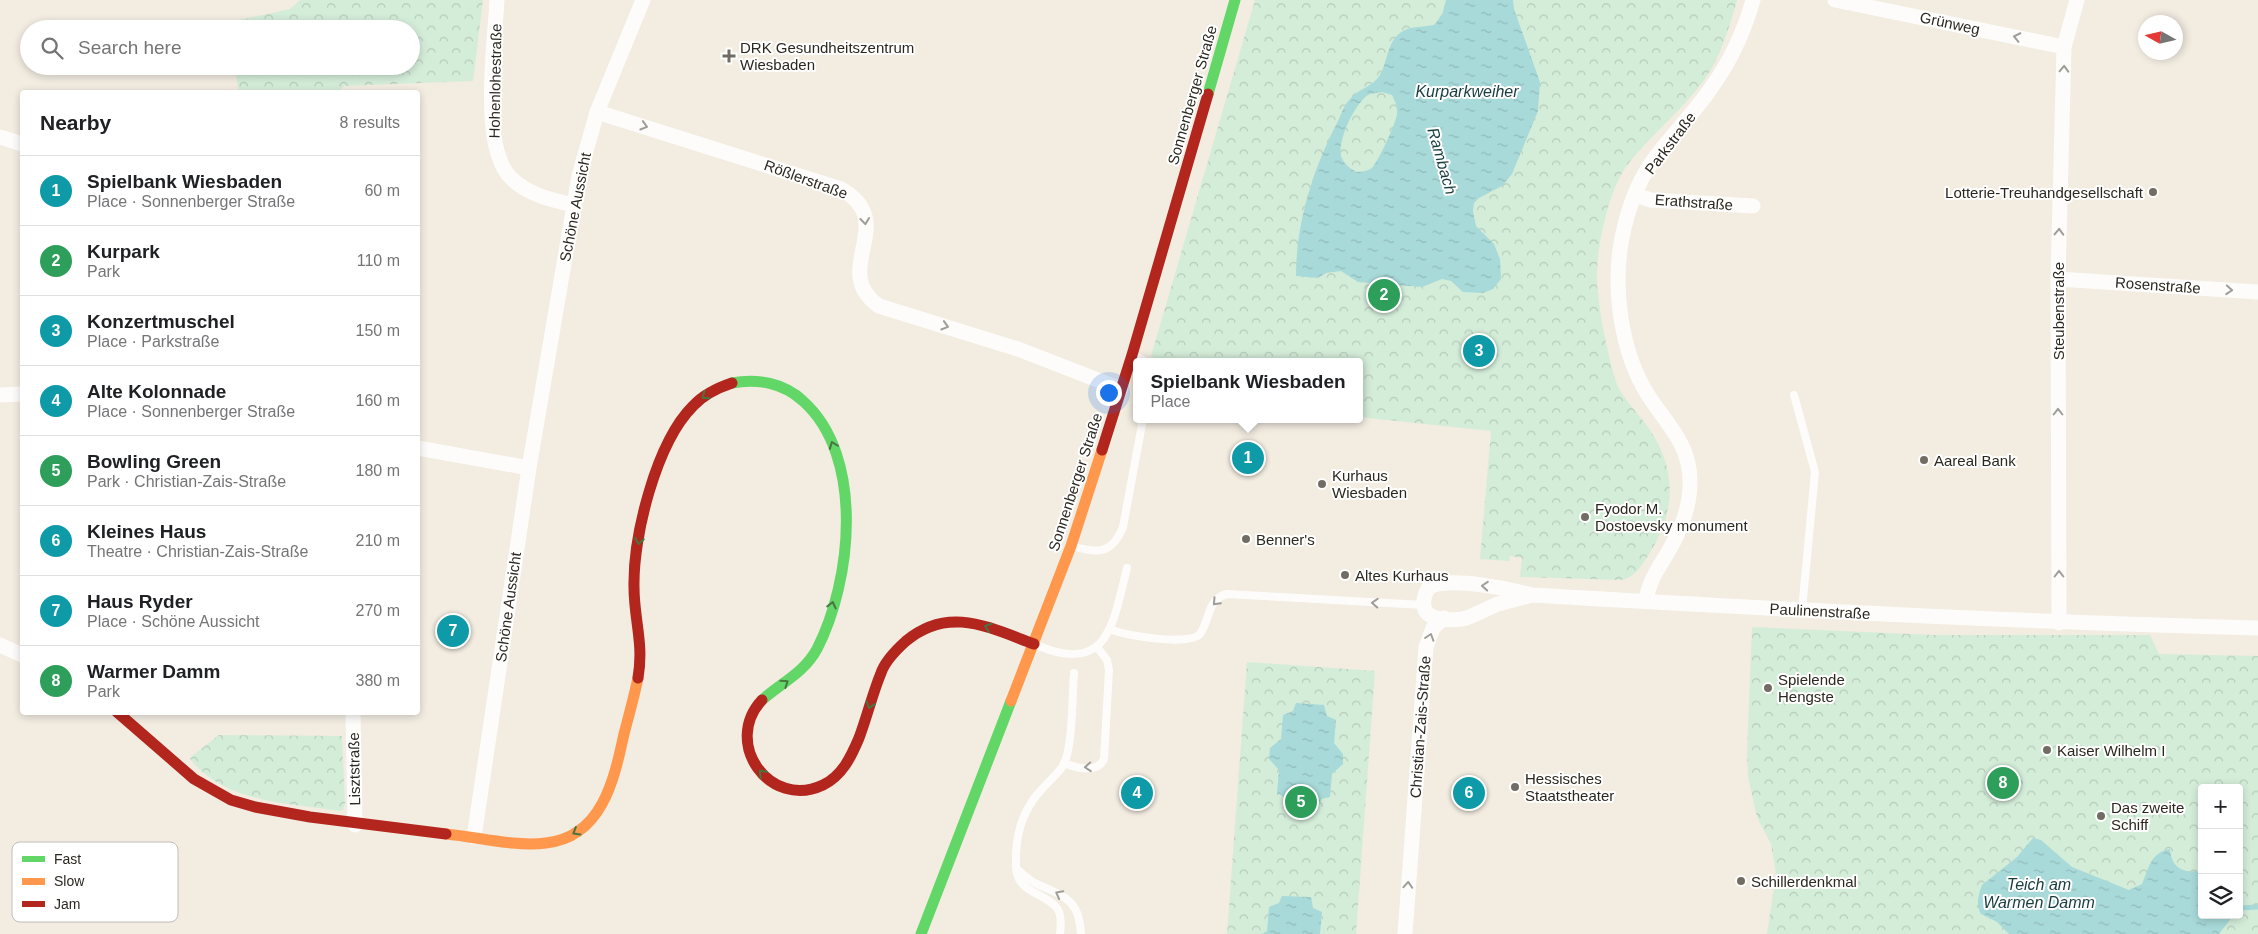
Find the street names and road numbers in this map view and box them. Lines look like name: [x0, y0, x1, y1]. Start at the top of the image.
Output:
street label: Grünweg: [1918, 8, 1982, 38]
street label: Hohenlohestraße: [485, 23, 505, 139]
street label: Sonnenberger Straße: [1164, 23, 1220, 167]
street label: Parkstraße: [1641, 109, 1699, 177]
street label: Schöne Aussicht: [556, 150, 594, 263]
street label: Rößlerstraße: [762, 156, 850, 202]
street label: Erathstraße: [1654, 191, 1734, 213]
street label: Steubenstraße: [2050, 262, 2067, 360]
street label: Rosenstraße: [2115, 274, 2201, 296]
street label: Sonnenberger Straße: [1045, 411, 1105, 553]
street label: Schöne Aussicht: [492, 550, 524, 663]
street label: Paulinenstraße: [1769, 600, 1871, 622]
street label: Christian-Zais-Straße: [1407, 655, 1433, 799]
street label: Lisztstraße: [345, 732, 363, 806]

